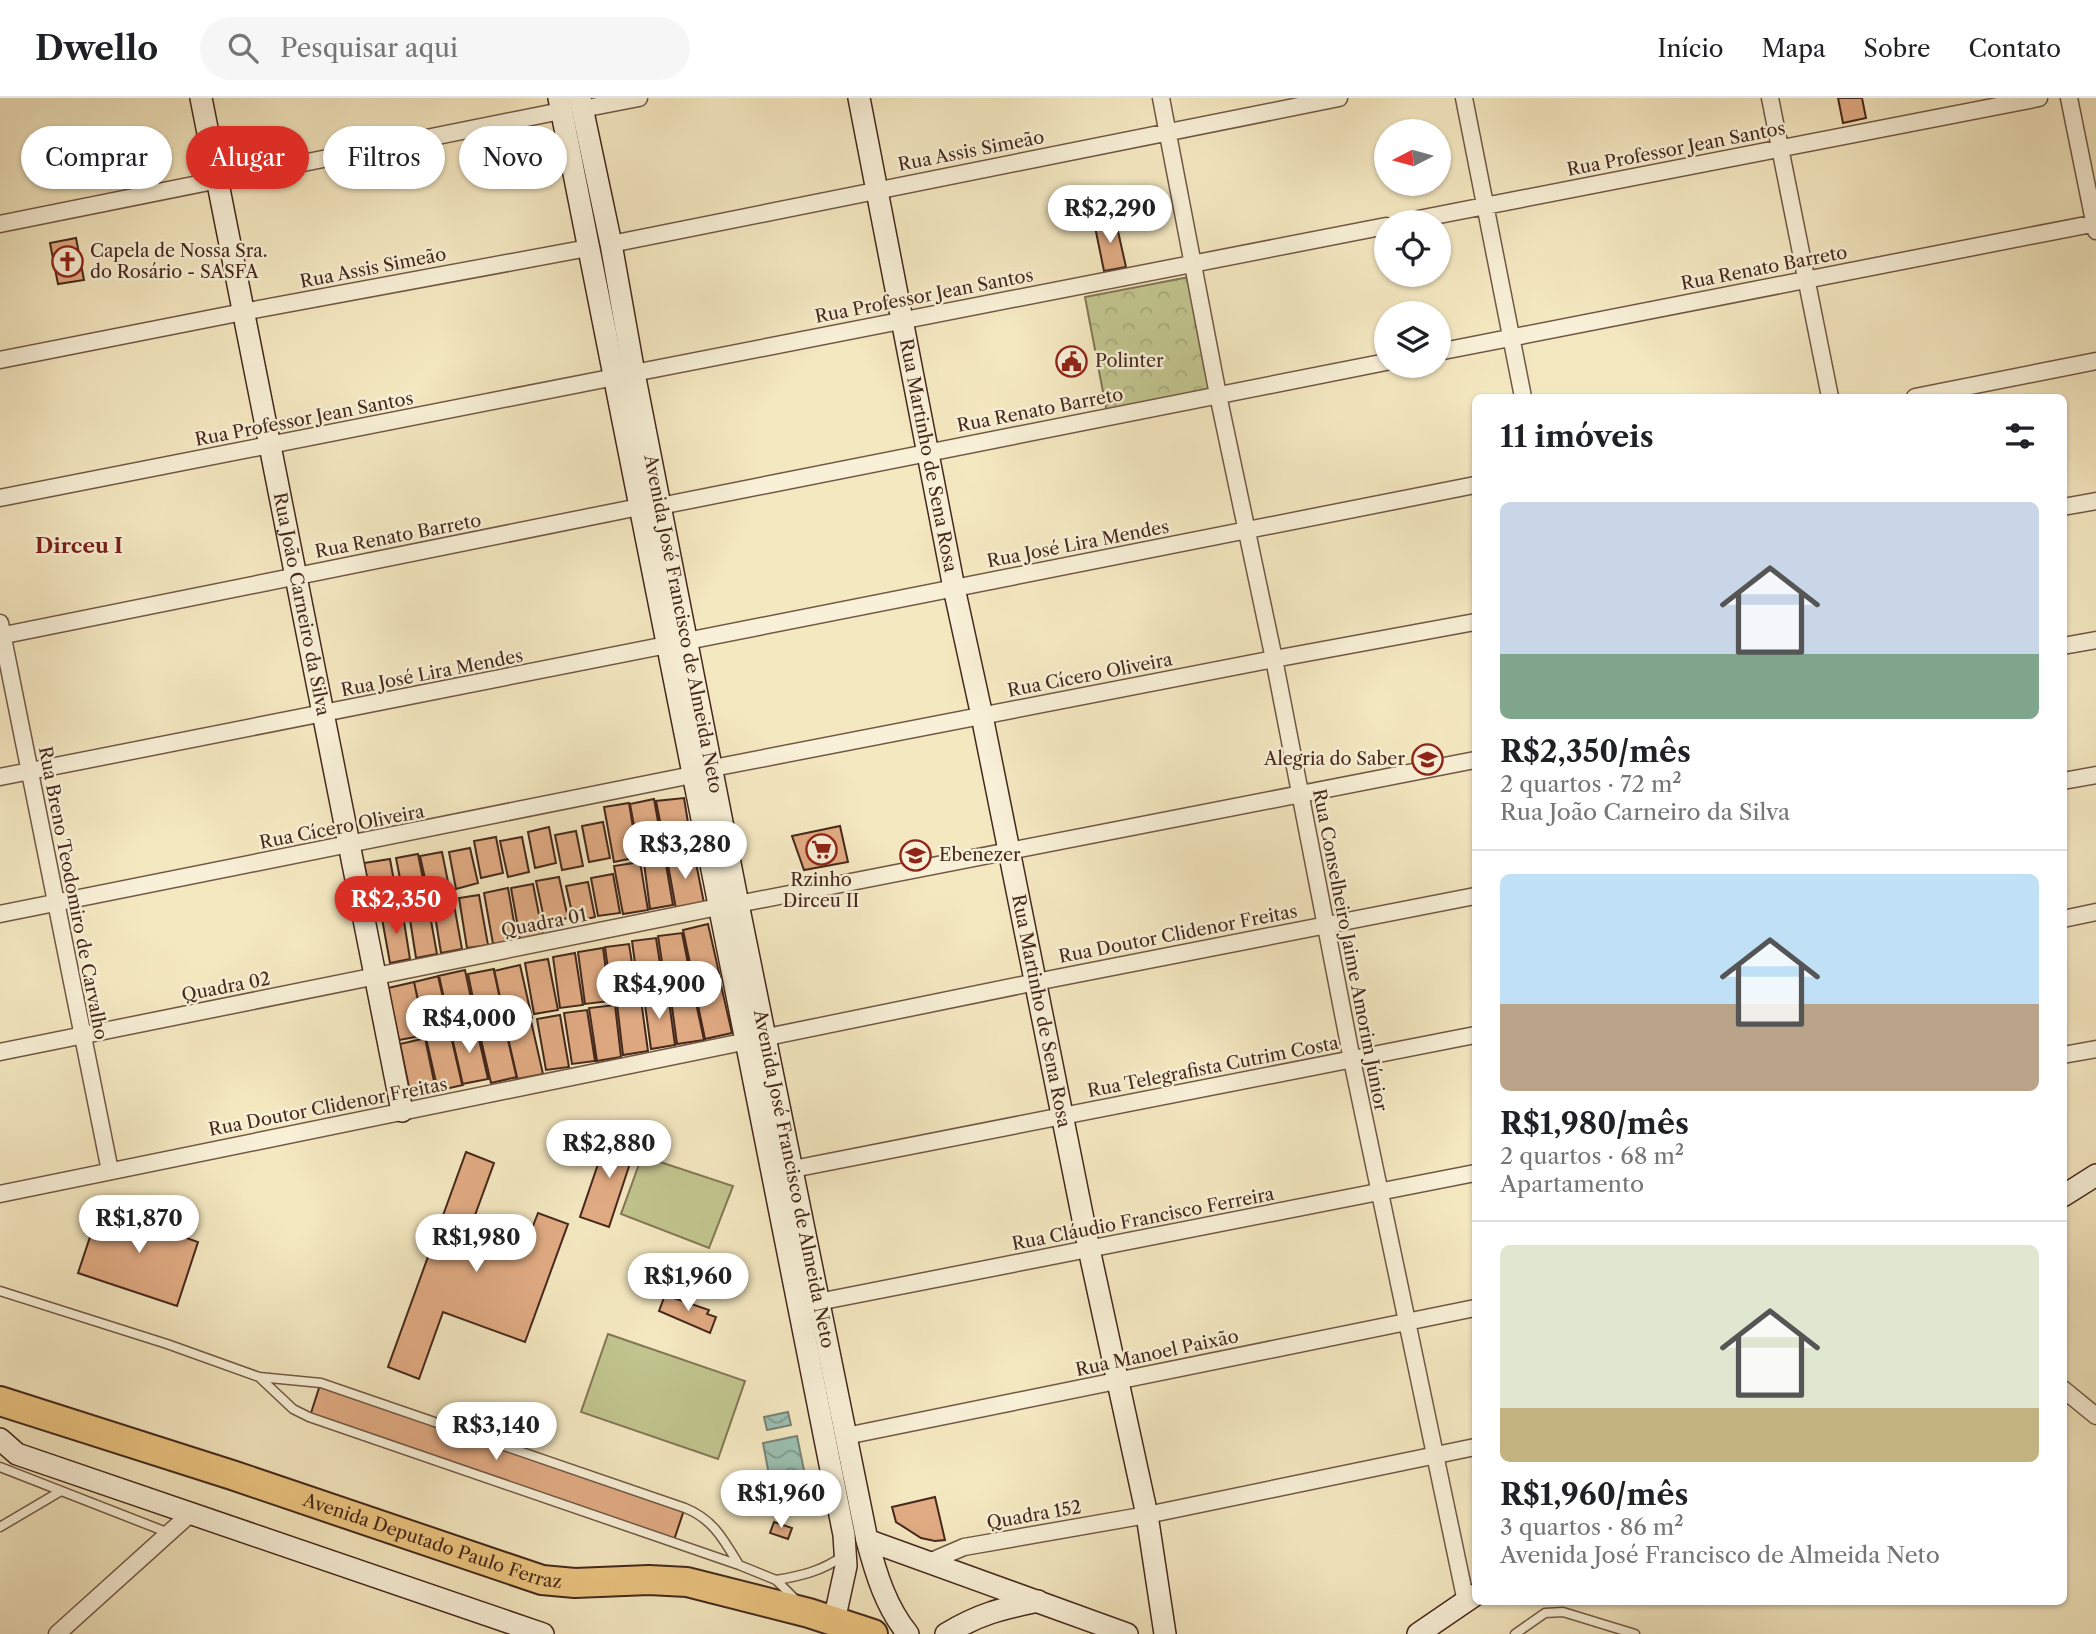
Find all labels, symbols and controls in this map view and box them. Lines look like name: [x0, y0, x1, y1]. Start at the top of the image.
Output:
search box: [200, 17, 690, 80]
text: Dwello: [35, 28, 158, 69]
icon: search: [224, 29, 262, 67]
text: Pesquisar aqui: [280, 32, 458, 64]
text: Início: [1657, 34, 1723, 63]
text: Mapa: [1761, 34, 1826, 63]
text: Sobre: [1864, 34, 1930, 63]
text: Contato: [1968, 34, 2061, 63]
street label: Rua Professor Jean Santos: [1565, 117, 1787, 181]
north arrow: [1374, 119, 1451, 196]
map controls: [1374, 119, 1451, 378]
chip: Comprar: [21, 126, 172, 189]
chip: Alugar: [186, 126, 309, 189]
chip: Filtros: [323, 126, 445, 189]
chip: Novo: [459, 126, 567, 189]
street label: Rua Assis Simeão: [896, 126, 1046, 176]
pin: R$2,290: [1045, 186, 1175, 245]
text: R$2,290: [1064, 194, 1156, 222]
button: locate: [1374, 210, 1451, 287]
place label: Capela de Nossa Sra. do Rosário - SASFA: [90, 240, 268, 283]
street label: Rua Renato Barreto: [1679, 241, 1849, 295]
street label: Rua Assis Simeão: [298, 243, 448, 293]
church icon: Capela de Nossa Sra. do Rosário - SASFA: [50, 244, 84, 278]
street label: Rua Professor Jean Santos: [813, 264, 1035, 328]
button: layers: [1374, 301, 1451, 378]
street label: Rua Martinho de Sena Rosa: [895, 337, 962, 574]
public building icon: Polinter: [1055, 344, 1089, 378]
place label: Polinter: [1095, 350, 1164, 372]
street label: Rua Renato Barreto: [955, 383, 1125, 437]
street label: Rua Professor Jean Santos: [193, 387, 415, 451]
icon: filters: [2001, 417, 2039, 455]
text: 11 imóveis: [1500, 418, 1654, 455]
street label: Avenida José Francisco de Almeida Neto: [639, 452, 727, 795]
street label: Rua João Carneiro da Silva: [269, 491, 334, 718]
street label: Rua Renato Barreto: [313, 509, 483, 563]
street label: Rua José Lira Mendes: [985, 516, 1171, 572]
district label: Dirceu I: [35, 533, 123, 558]
icon: home: [1707, 547, 1833, 673]
street label: Rua José Lira Mendes: [339, 645, 525, 701]
street label: Rua Cícero Oliveira: [1006, 648, 1175, 702]
text: R$2,350/mês: [1500, 733, 1691, 770]
school or university icon: Alegria do Saber: [1411, 742, 1445, 776]
street label: Rua Breno Teodomiro de Carvalho: [34, 744, 112, 1042]
place label: Alegria do Saber: [1263, 748, 1405, 770]
text: 2 quartos · 72 m²: [1500, 770, 1682, 798]
street label: Rua Conselheiro Jaime Amorim Júnior: [1308, 787, 1392, 1113]
text: Rua João Carneiro da Silva: [1500, 798, 1790, 826]
street label: Rua Cícero Oliveira: [258, 800, 427, 854]
pin: R$3,280: [620, 822, 750, 881]
text: R$3,280: [639, 830, 731, 858]
supermarket icon: Rzinho Dirceu II: [804, 832, 838, 866]
school or university icon: Ebenezer: [899, 838, 933, 872]
place label: Ebenezer: [939, 844, 1021, 866]
place label: Rzinho Dirceu II: [783, 869, 859, 912]
pin: R$2,350: [331, 876, 461, 936]
text: R$2,350: [351, 885, 441, 913]
street label: Rua Martinho de Sena Rosa: [1007, 892, 1075, 1130]
street label: Rua Doutor Clidenor Freitas: [1057, 900, 1299, 968]
street label: Quadra 01: [499, 904, 589, 942]
icon: home: [1707, 919, 1833, 1045]
pin: R$4,900: [594, 962, 724, 1021]
street label: Quadra 02: [180, 968, 272, 1006]
text: R$4,900: [613, 970, 705, 998]
pin: R$4,000: [404, 996, 534, 1055]
text: R$4,000: [422, 1004, 516, 1032]
street label: Avenida José Francisco de Almeida Neto: [749, 1007, 839, 1350]
street label: Rua Telegrafista Cutrim Costa: [1085, 1032, 1341, 1102]
street label: Rua Doutor Clidenor Freitas: [207, 1073, 449, 1141]
text: R$1,980/mês: [1500, 1105, 1689, 1142]
pin: R$2,880: [544, 1121, 674, 1180]
text: R$2,880: [562, 1129, 656, 1157]
text: 2 quartos · 68 m²: [1500, 1142, 1684, 1170]
text: Apartamento: [1500, 1170, 1644, 1198]
street label: Rua Cláudio Francisco Ferreira: [1010, 1183, 1277, 1255]
pin: R$1,870: [74, 1196, 204, 1255]
text: R$1,870: [95, 1204, 183, 1232]
pin: R$1,980: [411, 1214, 541, 1274]
text: R$1,980: [431, 1223, 521, 1251]
pin: R$1,960: [623, 1254, 753, 1313]
text: R$1,960: [644, 1262, 732, 1290]
icon: home: [1707, 1290, 1833, 1416]
street label: Rua Manoel Paixão: [1074, 1325, 1240, 1381]
pin: R$3,140: [431, 1402, 561, 1462]
text: R$3,140: [452, 1411, 540, 1439]
pin: R$1,960: [716, 1470, 846, 1530]
text: R$1,960/mês: [1500, 1476, 1688, 1513]
text: R$1,960: [737, 1479, 825, 1507]
street label: Avenida Deputado Paulo Ferraz: [299, 1489, 563, 1593]
street label: Quadra 152: [985, 1496, 1083, 1534]
text: 3 quartos · 86 m²: [1500, 1513, 1684, 1541]
text: Avenida José Francisco de Almeida Neto: [1500, 1541, 1940, 1569]

